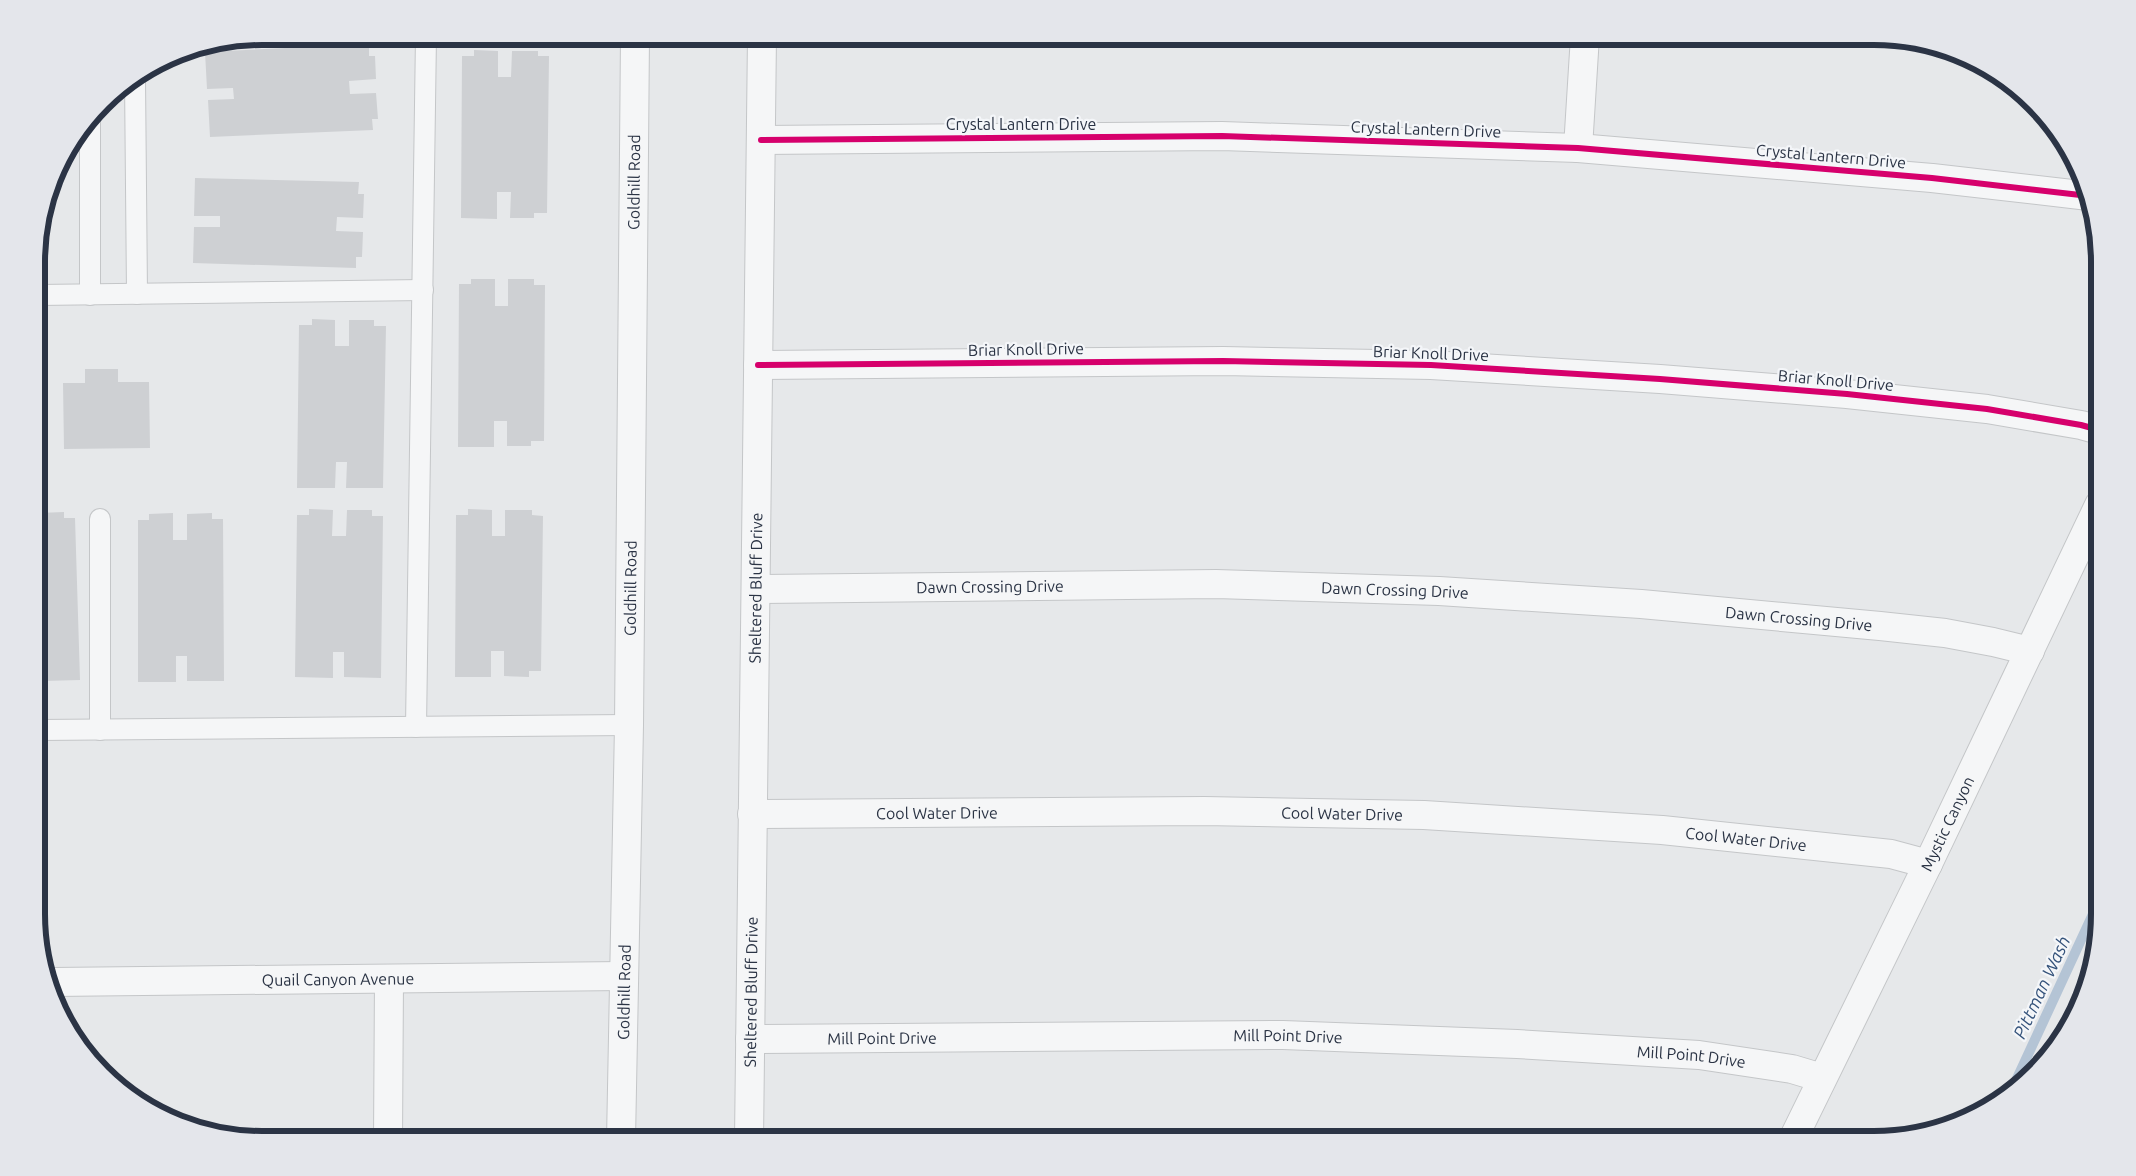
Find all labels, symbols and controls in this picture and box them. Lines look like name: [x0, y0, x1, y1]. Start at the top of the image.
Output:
street label: Crystal Lantern Drive: [946, 115, 1096, 133]
street label: Crystal Lantern Drive: [1350, 117, 1502, 141]
street label: Goldhill Road: [624, 134, 643, 230]
street label: Crystal Lantern Drive: [1755, 140, 1907, 172]
street label: Briar Knoll Drive: [968, 339, 1084, 359]
street label: Briar Knoll Drive: [1373, 342, 1489, 364]
street label: Briar Knoll Drive: [1777, 366, 1895, 394]
street label: Sheltered Bluff Drive: [746, 512, 765, 664]
street label: Goldhill Road: [621, 540, 640, 636]
street label: Dawn Crossing Drive: [916, 577, 1064, 596]
street label: Dawn Crossing Drive: [1321, 578, 1469, 602]
street label: Dawn Crossing Drive: [1724, 603, 1873, 634]
street label: Mystic Canyon: [1917, 773, 1978, 874]
street label: Cool Water Drive: [876, 803, 998, 822]
street label: Cool Water Drive: [1281, 803, 1403, 824]
street label: Cool Water Drive: [1684, 824, 1808, 854]
street label: Sheltered Bluff Drive: [741, 916, 761, 1068]
water label: Pittman Wash: [2008, 932, 2074, 1042]
street label: Goldhill Road: [614, 944, 634, 1040]
street label: Quail Canyon Avenue: [262, 969, 414, 989]
street label: Mill Point Drive: [1233, 1026, 1343, 1046]
street label: Mill Point Drive: [827, 1029, 937, 1047]
street label: Mill Point Drive: [1636, 1042, 1747, 1071]

